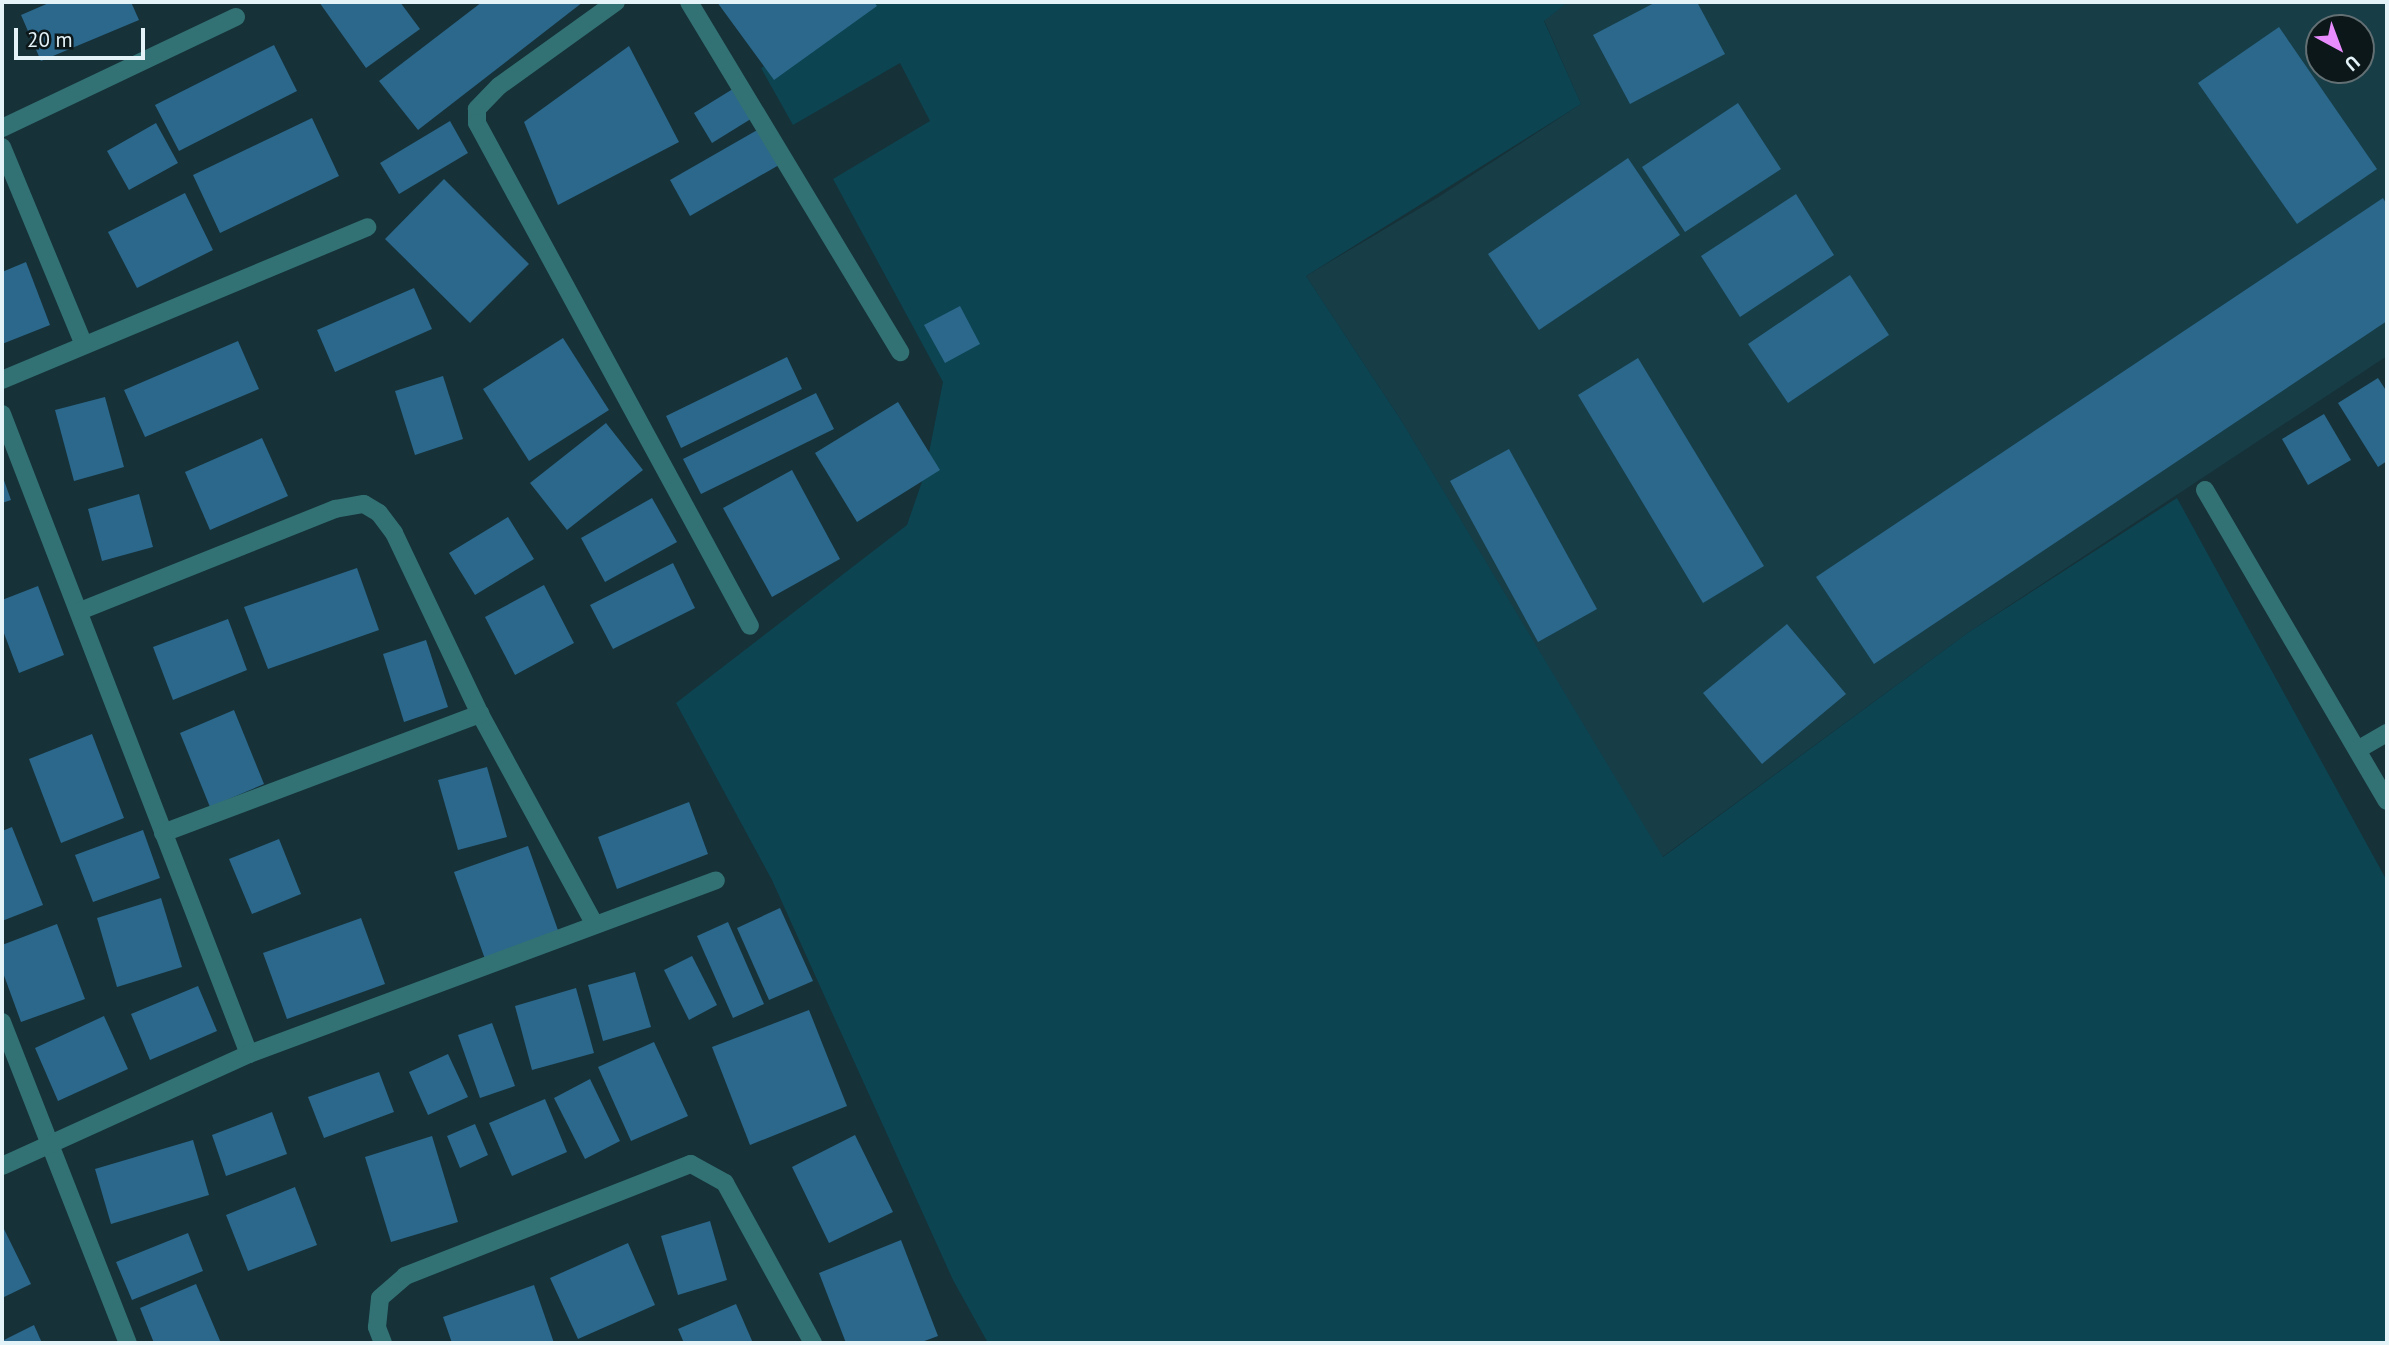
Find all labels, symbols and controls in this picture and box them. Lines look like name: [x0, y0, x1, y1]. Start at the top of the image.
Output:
scale bar: [18, 14, 149, 58]
north arrow: [2305, 14, 2375, 84]
text: 20 m: [27, 26, 73, 53]
text: U: [2340, 50, 2365, 76]

